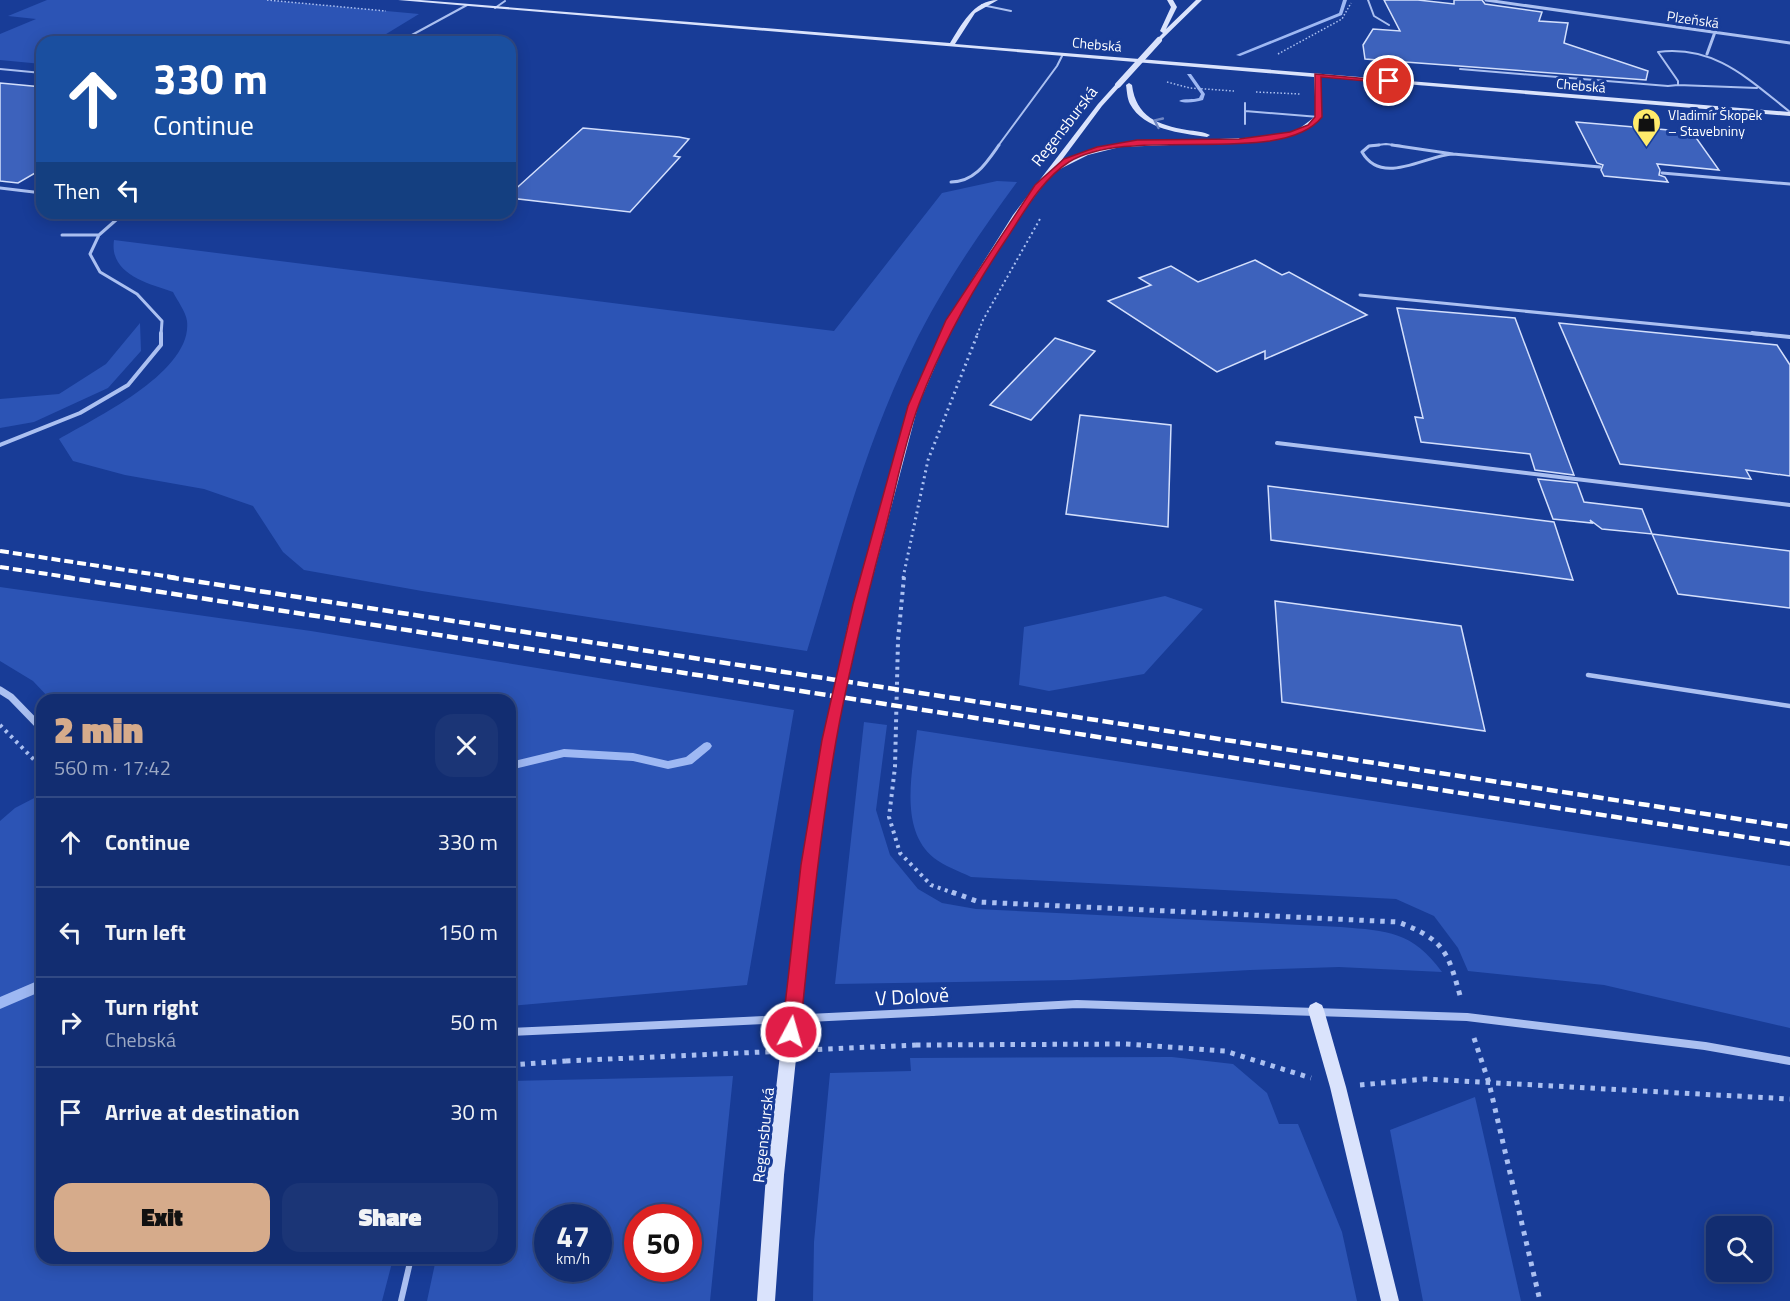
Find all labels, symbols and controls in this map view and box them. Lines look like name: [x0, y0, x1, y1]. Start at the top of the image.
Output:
street label: Plzeňská: [1665, 5, 1721, 33]
street label: Chebská: [1071, 31, 1123, 57]
text: 330 m: [153, 46, 268, 110]
pin: [1363, 55, 1414, 106]
icon: ahead: [54, 60, 132, 138]
icon: arrive: [1372, 64, 1405, 97]
street label: Chebská: [1555, 72, 1607, 98]
street label: Regensburská: [1025, 81, 1103, 171]
text: Continue: [153, 104, 254, 145]
place label: Vladimír Škopek – Stavebniny: [1668, 104, 1763, 141]
shop icon: Vladimír Škopek – Stavebniny: [1631, 106, 1663, 148]
one-way arrow: [1153, 118, 1164, 130]
text: Then: [54, 174, 100, 208]
icon: left: [112, 174, 145, 207]
text: 2 min: [54, 702, 143, 757]
button: close: [435, 714, 498, 777]
text: 560 m · 17:42: [54, 752, 171, 783]
text: Continue: [105, 825, 190, 859]
text: 330 m: [438, 825, 498, 859]
icon: ahead: [54, 826, 87, 859]
text: Turn left: [105, 915, 186, 949]
text: 150 m: [438, 915, 498, 949]
icon: left: [54, 916, 87, 949]
street label: V Dolově: [874, 979, 950, 1013]
text: Turn right: [105, 990, 199, 1024]
position arrow: [759, 1000, 823, 1064]
text: 50 m: [450, 1005, 498, 1039]
icon: right: [54, 1006, 87, 1039]
text: Chebská: [105, 1024, 176, 1055]
street label: Regensburská: [746, 1086, 780, 1184]
text: Arrive at destination: [105, 1095, 300, 1129]
text: 30 m: [450, 1095, 498, 1129]
icon: arrive: [54, 1096, 87, 1129]
button: Exit: [54, 1183, 270, 1252]
button: Share: [282, 1183, 498, 1252]
speed limit sign: 50: [624, 1204, 702, 1282]
text: 47: [556, 1213, 590, 1259]
map controls: [1706, 1216, 1772, 1282]
button: search: [1706, 1216, 1772, 1282]
text: km/h: [556, 1247, 590, 1270]

